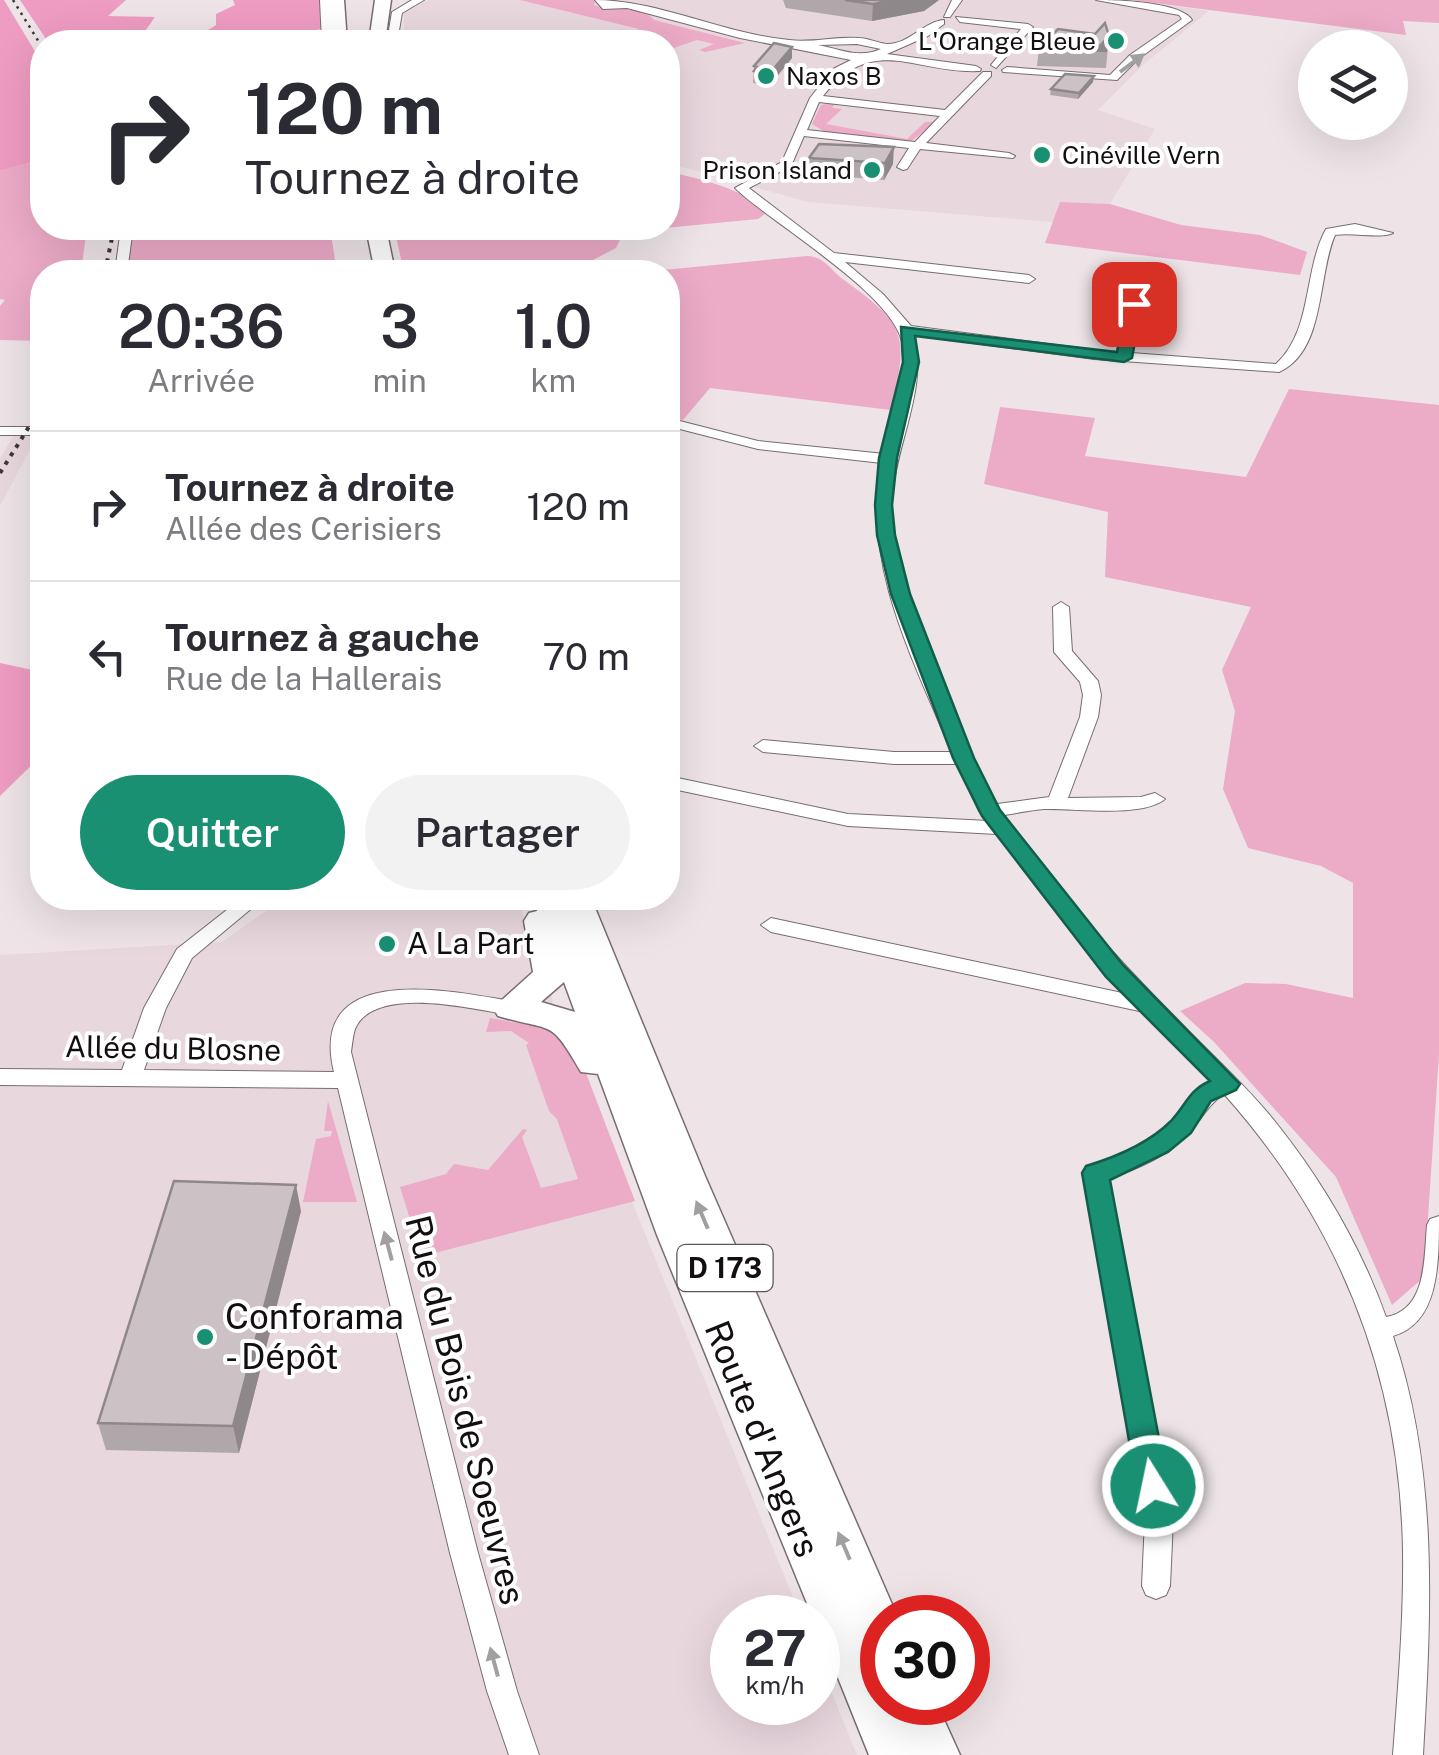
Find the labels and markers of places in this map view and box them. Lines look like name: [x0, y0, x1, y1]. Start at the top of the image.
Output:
place label: L'Orange Bleue: [918, 26, 1096, 56]
marker: L'Orange Bleue: [1105, 30, 1127, 52]
place label: Naxos B: [786, 61, 881, 91]
marker: Naxos B: [755, 65, 777, 87]
place label: Cinéville Vern: [1062, 140, 1221, 170]
marker: Cinéville Vern: [1031, 144, 1053, 166]
place label: Prison Island: [702, 155, 852, 185]
marker: Prison Island: [861, 159, 883, 181]
pin: [1092, 262, 1177, 347]
place label: A La Part: [407, 925, 535, 961]
marker: A La Part: [376, 933, 398, 955]
place label: Conforama - Dépôt: [225, 1296, 404, 1377]
marker: Conforama - Dépôt: [194, 1326, 216, 1348]

